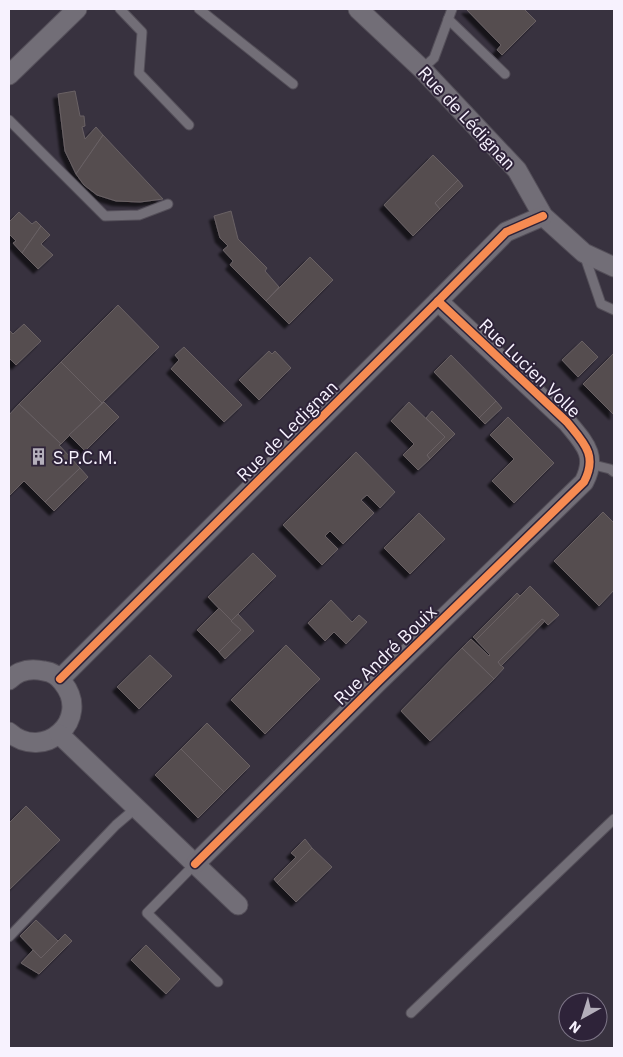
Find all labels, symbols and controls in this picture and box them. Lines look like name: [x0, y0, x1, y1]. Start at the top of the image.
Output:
street label: Rue de Lédignan: [413, 61, 521, 175]
street label: Rue Lucien Volle: [474, 314, 586, 423]
street label: Rue de Ledignan: [232, 376, 342, 486]
place label: S.P.C.M.: [53, 446, 117, 469]
building icon: S.P.C.M.: [29, 447, 49, 467]
street label: Rue André Bouix: [329, 600, 441, 710]
north arrow: [558, 992, 608, 1042]
text: N: [565, 1017, 584, 1037]

